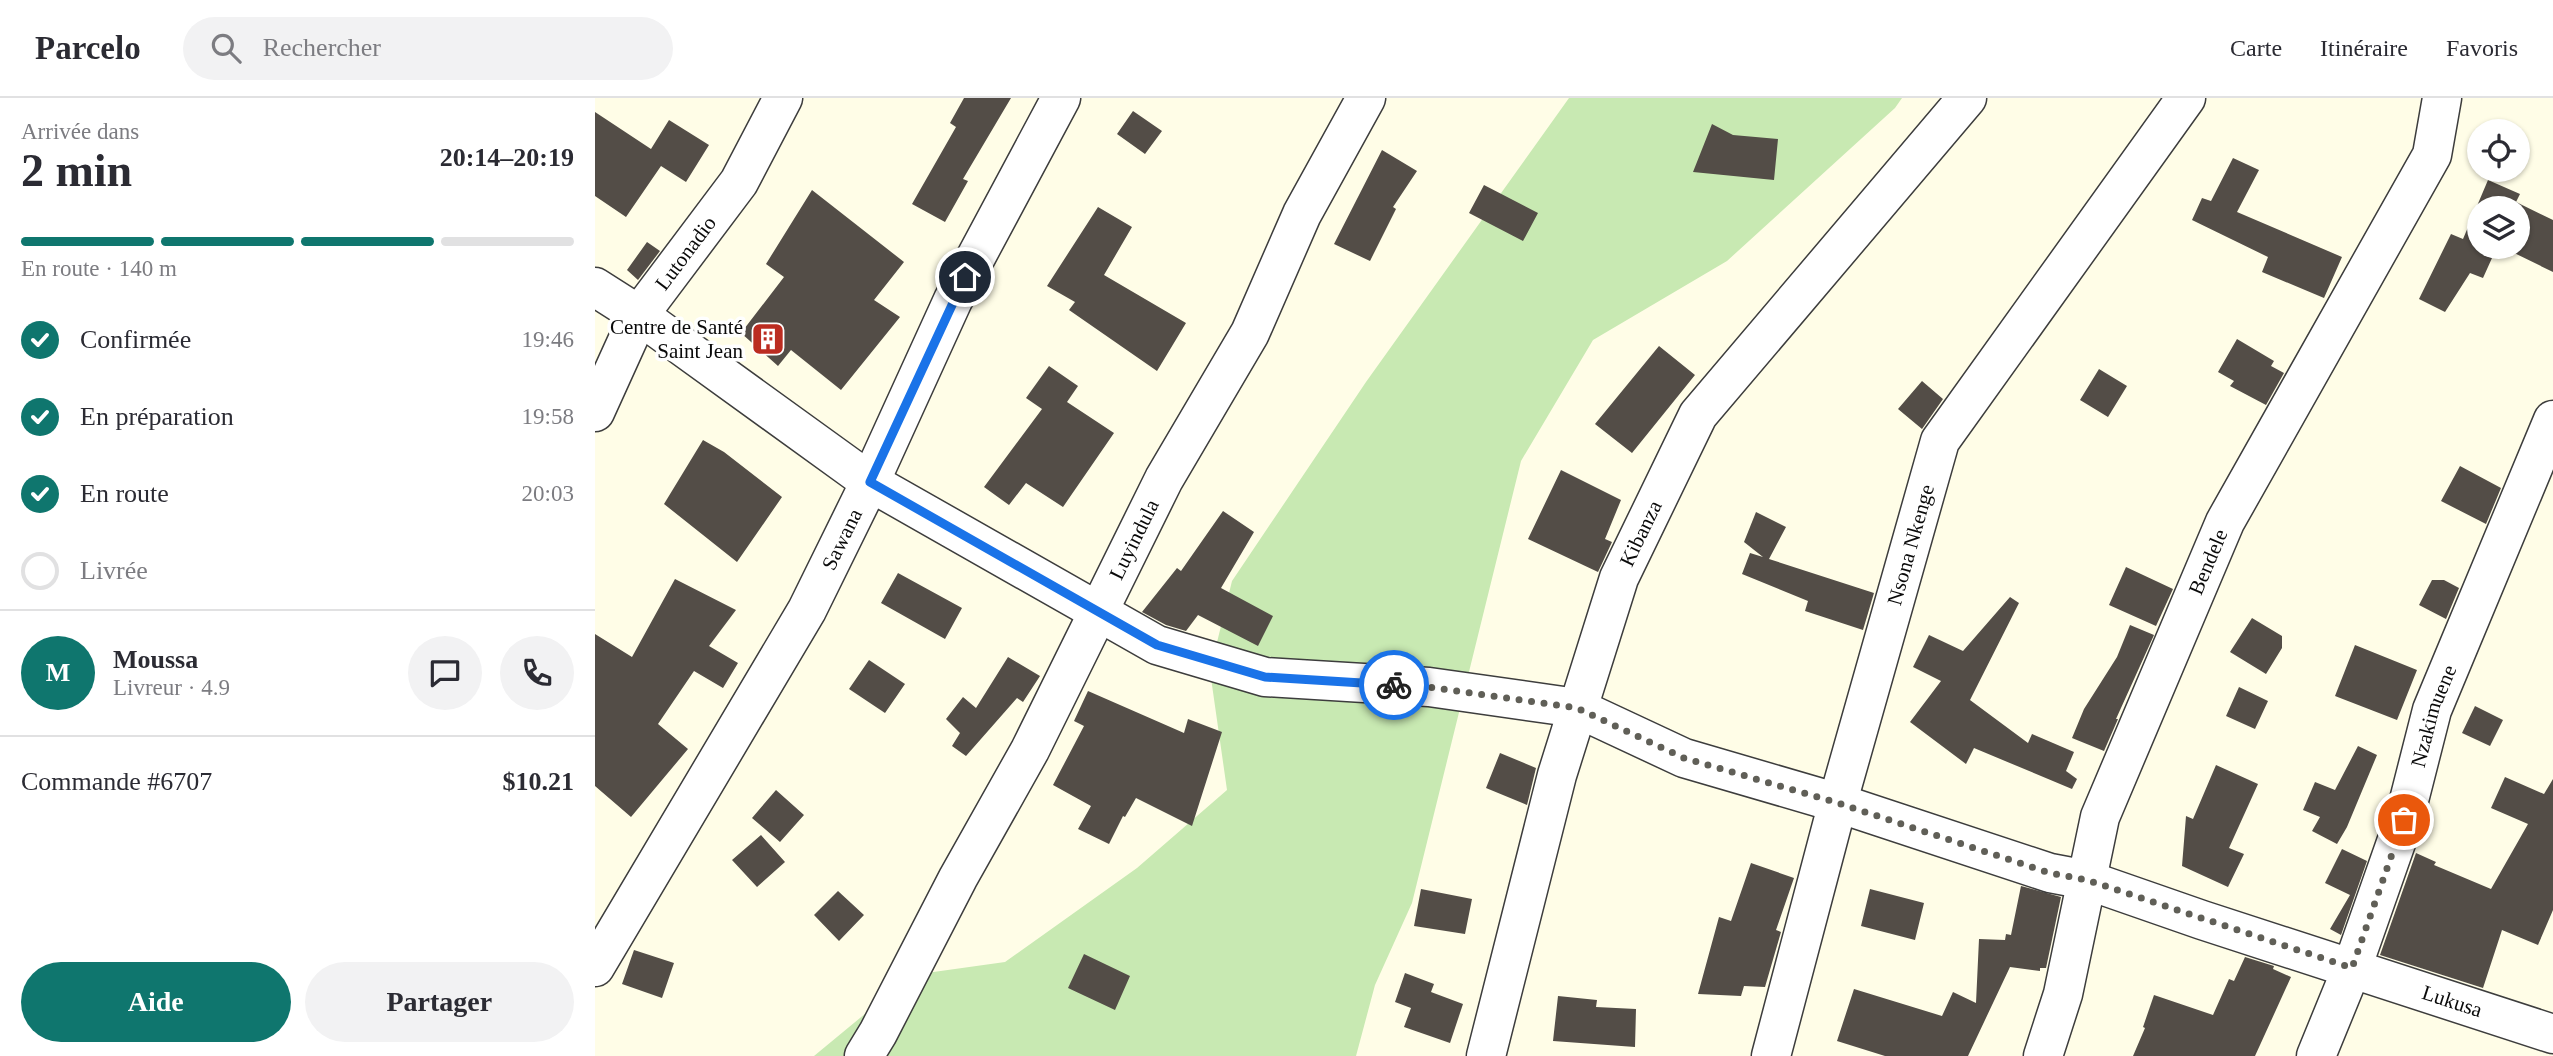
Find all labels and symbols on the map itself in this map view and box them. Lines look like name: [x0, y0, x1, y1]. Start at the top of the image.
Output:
street label: Lutonadio: [650, 211, 721, 295]
pin: [935, 247, 995, 307]
place label: Centre de Santé Saint Jean: [610, 315, 743, 363]
building icon: Centre de Santé Saint Jean: [749, 320, 787, 358]
street label: Nsona Nkenge: [1882, 482, 1939, 608]
street label: Luyindula: [1104, 495, 1164, 584]
street label: Kibanza: [1615, 496, 1667, 570]
street label: Sawana: [817, 504, 867, 574]
street label: Bendele: [2184, 526, 2233, 598]
courier: [1359, 650, 1429, 720]
street label: Nzakimuene: [2406, 661, 2461, 770]
pin: [2374, 790, 2434, 850]
street label: Lukusa: [2419, 980, 2486, 1022]

